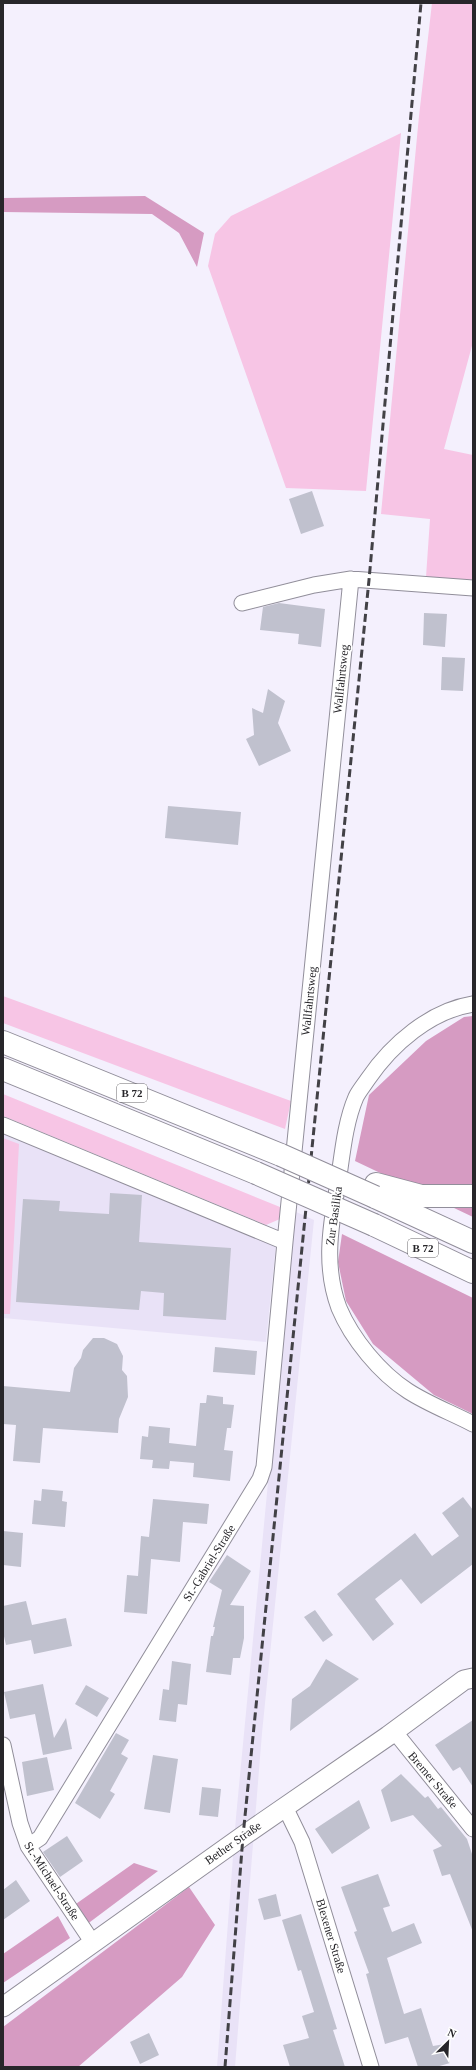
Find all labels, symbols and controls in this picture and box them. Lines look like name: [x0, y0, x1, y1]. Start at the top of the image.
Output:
street label: Wallfahrtsweg: [330, 644, 352, 714]
street label: Wallfahrtsweg: [298, 966, 320, 1036]
road number: B 72: [117, 1084, 147, 1102]
street label: Zur Basilika: [323, 1185, 345, 1247]
road number: B 72: [408, 1239, 438, 1257]
street label: St.-Gabriel-Straße: [180, 1522, 238, 1604]
street label: Bremer Straße: [405, 1749, 461, 1811]
street label: Bether Straße: [202, 1818, 264, 1868]
street label: St.-Michael-Straße: [21, 1839, 83, 1923]
street label: Blexener Straße: [313, 1897, 349, 1975]
north arrow: [428, 2022, 468, 2062]
text: N: [446, 2026, 458, 2040]

